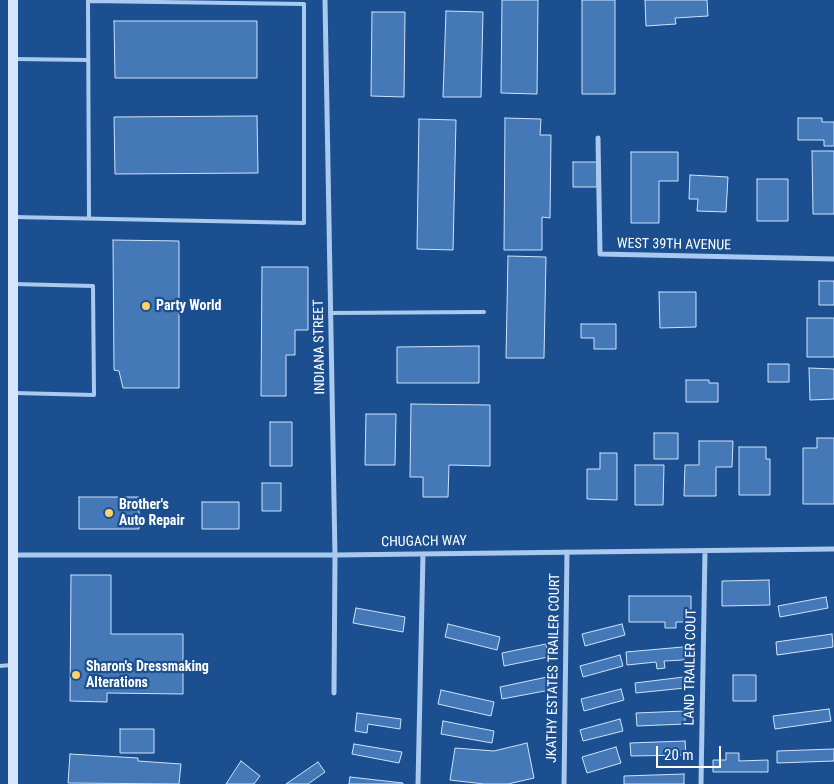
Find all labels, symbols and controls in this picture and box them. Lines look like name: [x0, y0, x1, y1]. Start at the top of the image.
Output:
street label: WEST 39TH AVENUE: [617, 236, 731, 254]
place label: Party World: [156, 298, 222, 314]
street label: INDIANA STREET: [311, 299, 329, 395]
marker: Party World: [140, 300, 152, 312]
place label: Brother's Auto Repair: [119, 497, 185, 530]
marker: Brother's Auto Repair: [103, 507, 115, 519]
street label: CHUGACH WAY: [381, 533, 467, 551]
street label: JKATHY ESTATES TRAILER COURT: [544, 573, 564, 763]
street label: LAND TRAILER COUT: [682, 608, 700, 726]
place label: Sharon's Dressmaking Alterations: [86, 659, 209, 692]
marker: Sharon's Dressmaking Alterations: [70, 669, 82, 681]
scale bar: [659, 736, 724, 768]
text: 20 m: [664, 746, 694, 764]

